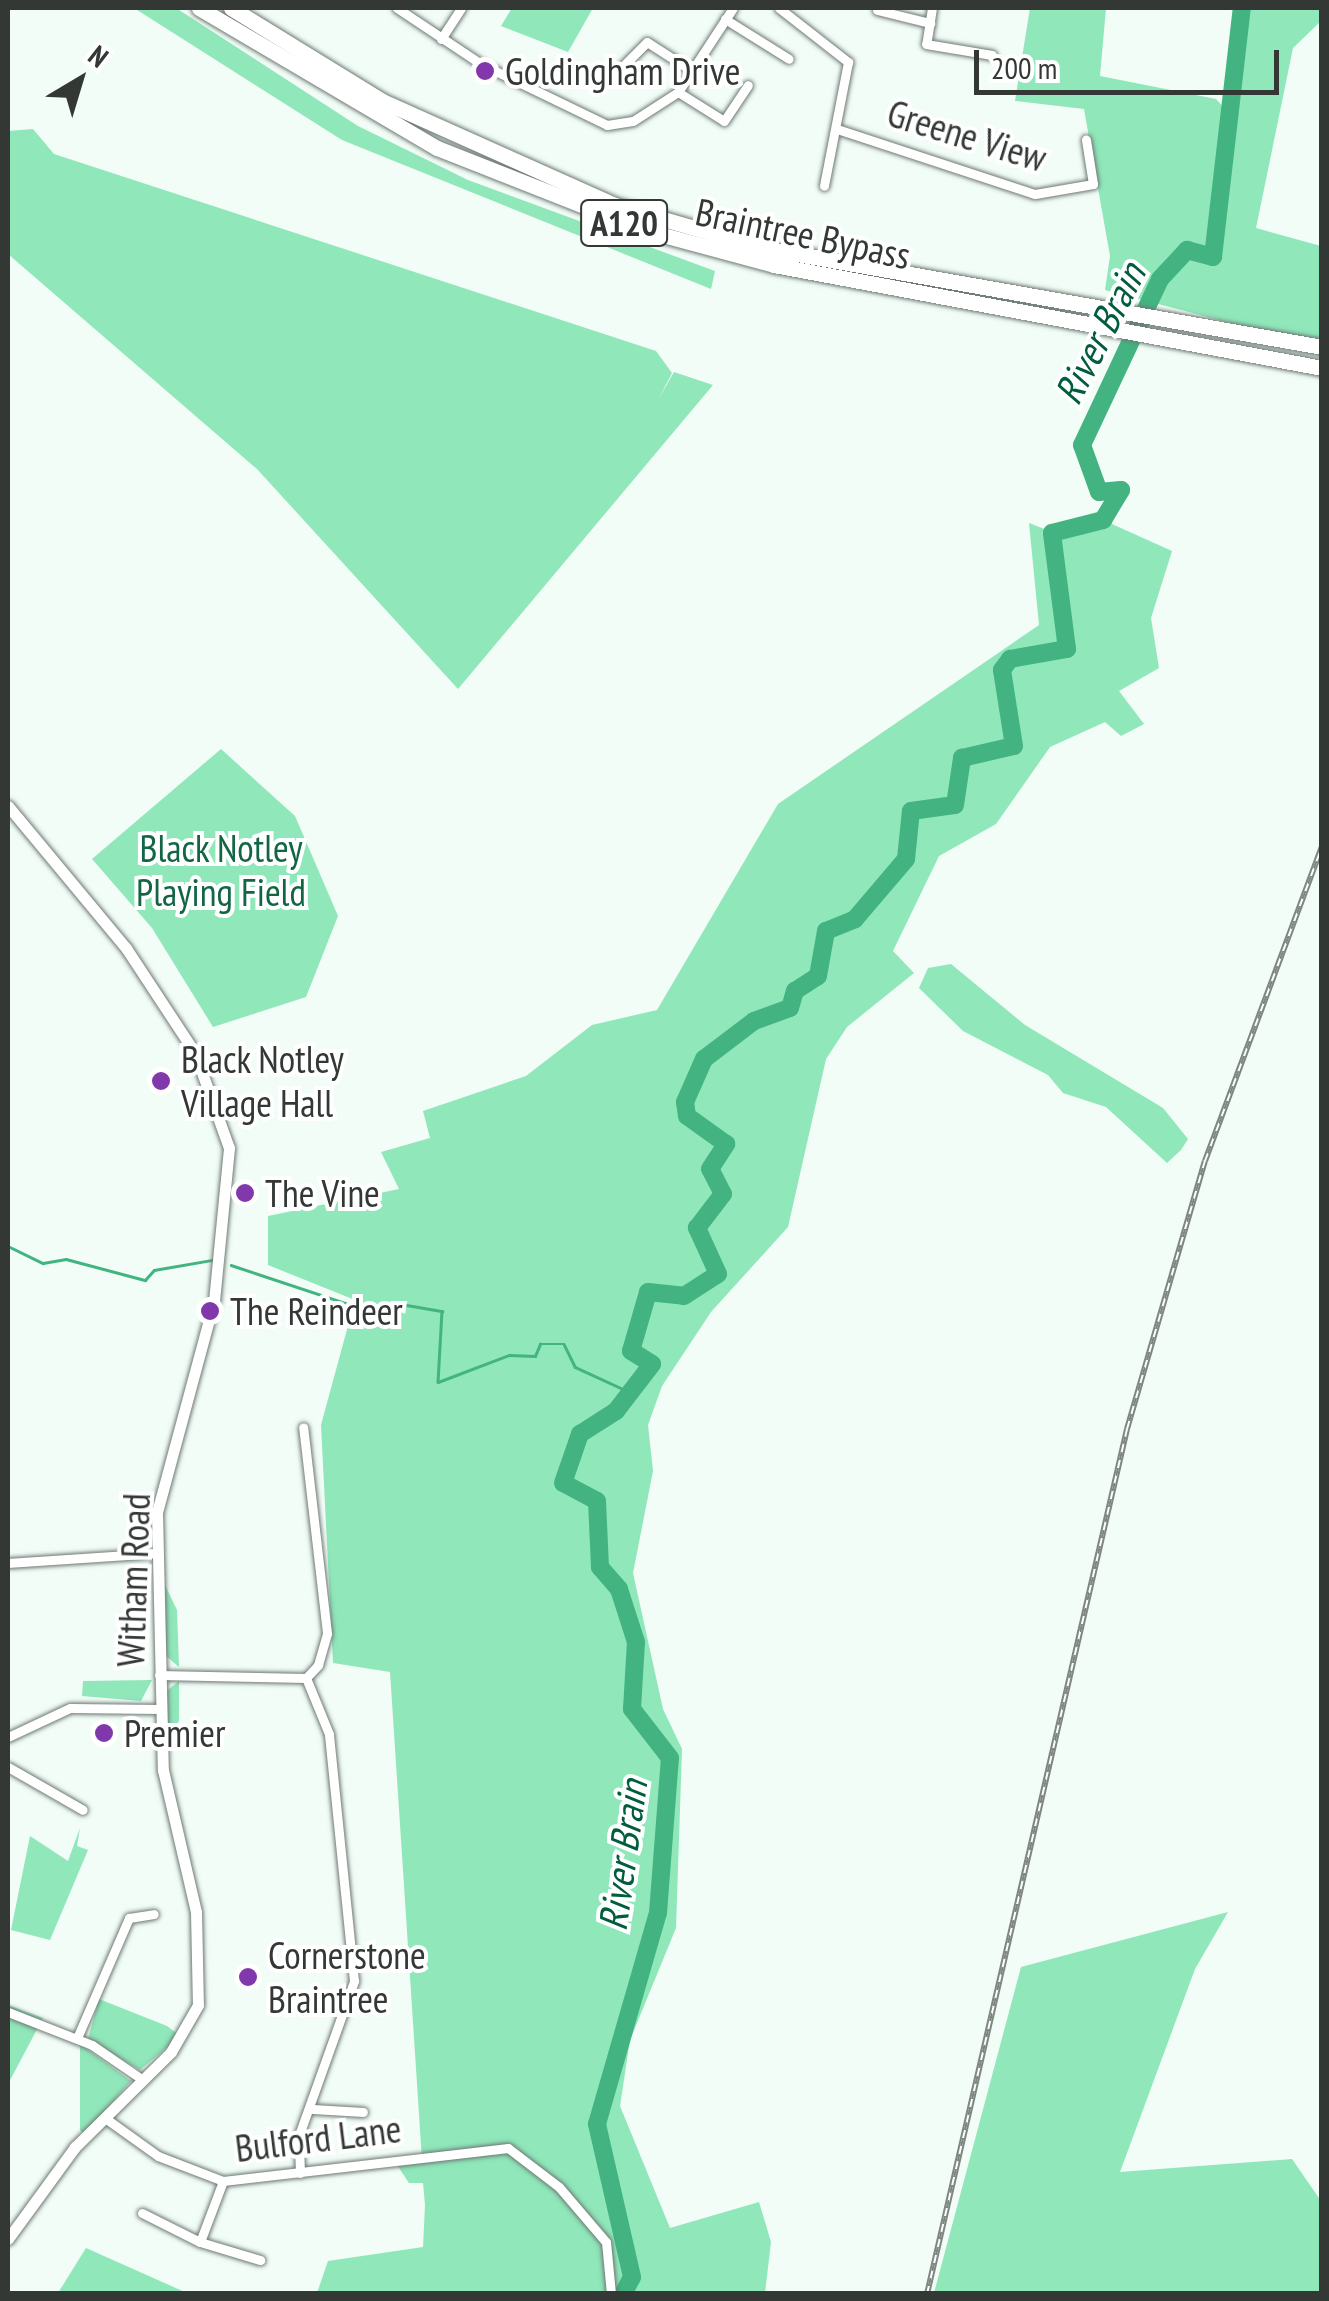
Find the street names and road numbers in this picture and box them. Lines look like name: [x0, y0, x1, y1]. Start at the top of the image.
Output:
street label: Greene View: [882, 89, 1052, 181]
street label: Braintree Bypass: [692, 188, 914, 278]
road number: A120: [579, 193, 669, 253]
street label: Witham Road: [107, 1492, 159, 1668]
street label: Bulford Lane: [232, 2105, 404, 2171]

